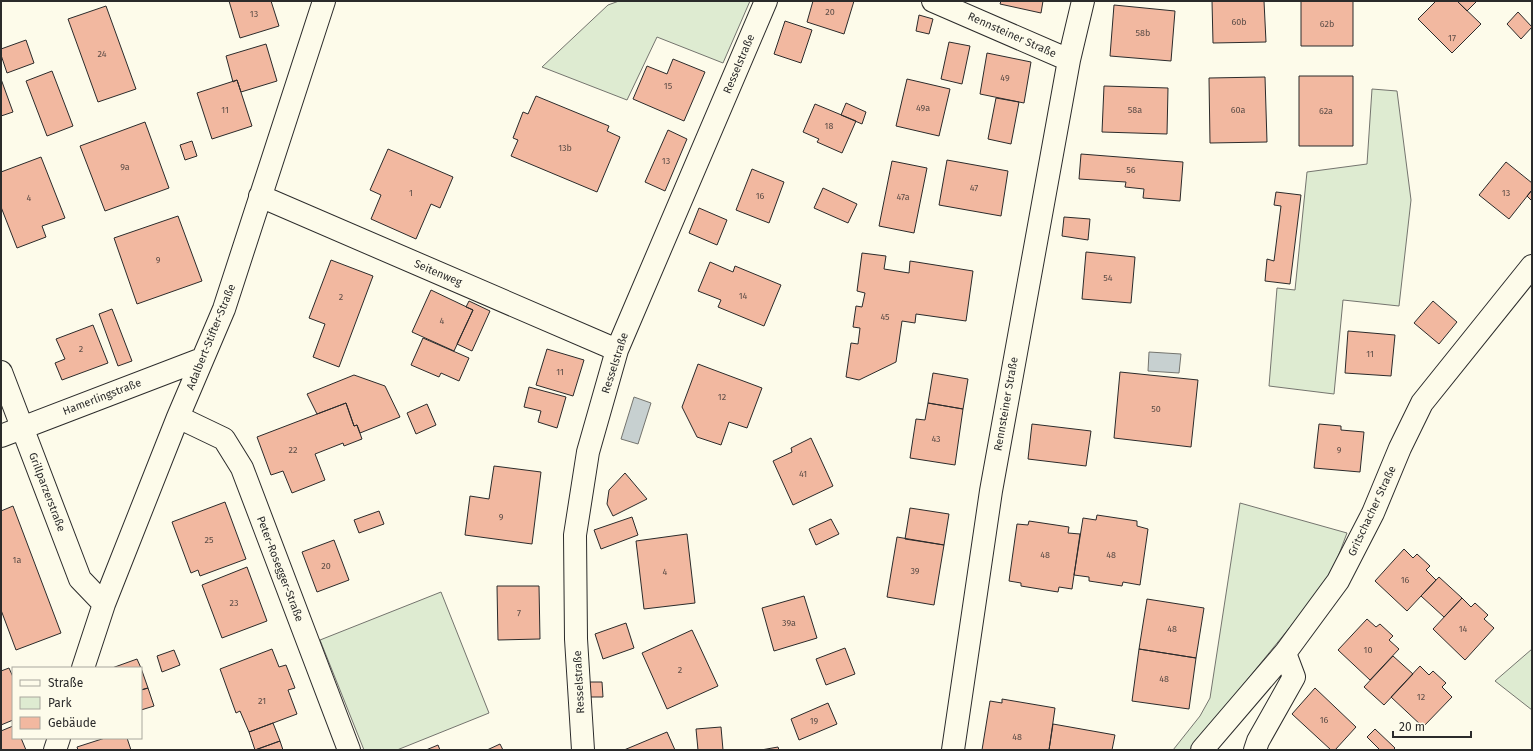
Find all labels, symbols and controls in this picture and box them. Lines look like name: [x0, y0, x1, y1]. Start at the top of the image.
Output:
house number: 20: [825, 7, 835, 17]
house number: 13: [250, 9, 258, 19]
street label: Rennsteiner Straße: [966, 10, 1058, 60]
house number: 60b: [1231, 17, 1247, 27]
house number: 62b: [1320, 19, 1334, 29]
house number: 58b: [1136, 28, 1150, 38]
street label: Resselstraße: [721, 32, 757, 96]
house number: 17: [1448, 33, 1456, 43]
house number: 24: [97, 49, 107, 59]
house number: 49: [1000, 73, 1010, 83]
house number: 15: [664, 81, 673, 91]
house number: 49a: [916, 103, 930, 113]
house number: 11: [221, 105, 229, 115]
house number: 58a: [1128, 105, 1142, 115]
house number: 60a: [1231, 105, 1245, 115]
house number: 62a: [1319, 106, 1333, 116]
house number: 18: [825, 121, 833, 131]
house number: 13b: [558, 143, 572, 153]
house number: 13: [662, 156, 670, 166]
house number: 9a: [120, 162, 130, 172]
house number: 56: [1126, 165, 1136, 175]
house number: 47: [970, 183, 978, 193]
house number: 1: [409, 188, 413, 198]
house number: 13: [1502, 188, 1510, 198]
house number: 16: [756, 191, 765, 201]
house number: 47a: [896, 192, 910, 202]
house number: 4: [27, 193, 32, 203]
house number: 9: [156, 255, 161, 265]
street label: Seitenweg: [412, 257, 464, 289]
house number: 54: [1103, 273, 1113, 283]
street label: Adalbert-Stifter-Straße: [184, 282, 238, 392]
house number: 14: [739, 291, 748, 301]
house number: 2: [339, 292, 343, 302]
house number: 45: [880, 312, 890, 322]
house number: 4: [440, 316, 445, 326]
street label: Resselstraße: [599, 331, 631, 395]
house number: 2: [79, 344, 83, 354]
house number: 11: [1366, 349, 1374, 359]
street label: Rennsteiner Straße: [991, 356, 1021, 452]
house number: 11: [556, 367, 564, 377]
street label: Hamerlingstraße: [61, 376, 143, 418]
house number: 12: [718, 392, 726, 402]
house number: 50: [1151, 404, 1161, 414]
house number: 43: [931, 434, 941, 444]
house number: 22: [289, 445, 297, 455]
house number: 9: [1337, 445, 1342, 455]
street label: Grillparzerstraße: [26, 451, 68, 533]
street label: Gritschacher Straße: [1345, 464, 1399, 558]
house number: 41: [799, 469, 807, 479]
house number: 9: [499, 512, 504, 522]
street label: Peter-Rosegger-Straße: [254, 515, 306, 623]
house number: 25: [205, 535, 214, 545]
house number: 48: [1040, 550, 1050, 560]
house number: 48: [1106, 550, 1116, 560]
house number: 1a: [13, 555, 21, 565]
house number: 20: [321, 561, 331, 571]
house number: 39: [910, 566, 920, 576]
house number: 4: [663, 567, 668, 577]
house number: 16: [1401, 575, 1410, 585]
house number: 23: [230, 598, 238, 608]
house number: 7: [517, 608, 521, 618]
house number: 39a: [782, 618, 796, 628]
house number: 48: [1167, 624, 1177, 634]
house number: 14: [1459, 624, 1468, 634]
house number: 10: [1364, 645, 1372, 655]
street label: Resselstraße: [571, 650, 587, 714]
house number: 2: [678, 665, 682, 675]
legend: [12, 667, 142, 739]
house number: 48: [1159, 674, 1169, 684]
text: Straße: [48, 676, 83, 690]
house number: 12: [1417, 692, 1425, 702]
text: Park: [48, 696, 72, 710]
house number: 21: [258, 696, 266, 706]
scale bar: [1393, 713, 1471, 739]
house number: 16: [1320, 715, 1329, 725]
text: Gebäude: [48, 716, 96, 730]
house number: 19: [810, 716, 819, 726]
text: 20 m: [1399, 720, 1425, 734]
house number: 48: [1012, 732, 1022, 742]

